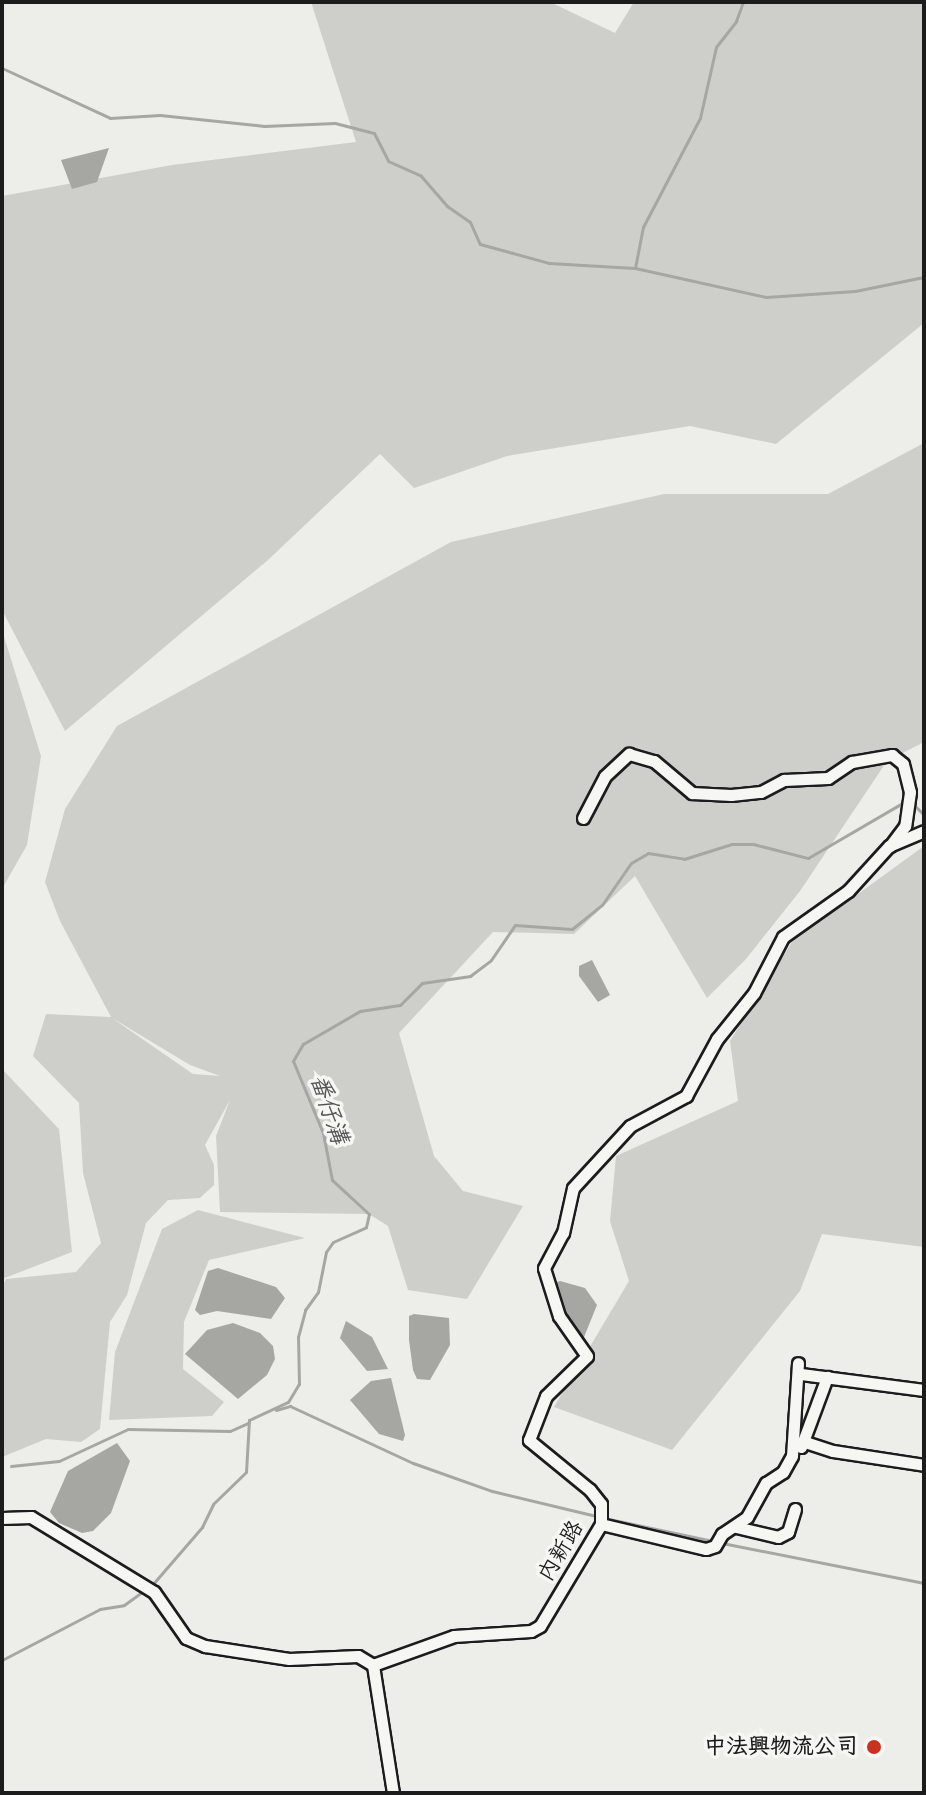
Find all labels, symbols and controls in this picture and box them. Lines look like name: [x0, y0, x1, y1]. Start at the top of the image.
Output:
water label: 番仔溝: [304, 1070, 354, 1148]
street label: 內新路: [533, 1516, 589, 1586]
place label: 中法興物流公司: [704, 1734, 858, 1760]
marker: 中法興物流公司: [865, 1738, 883, 1756]

